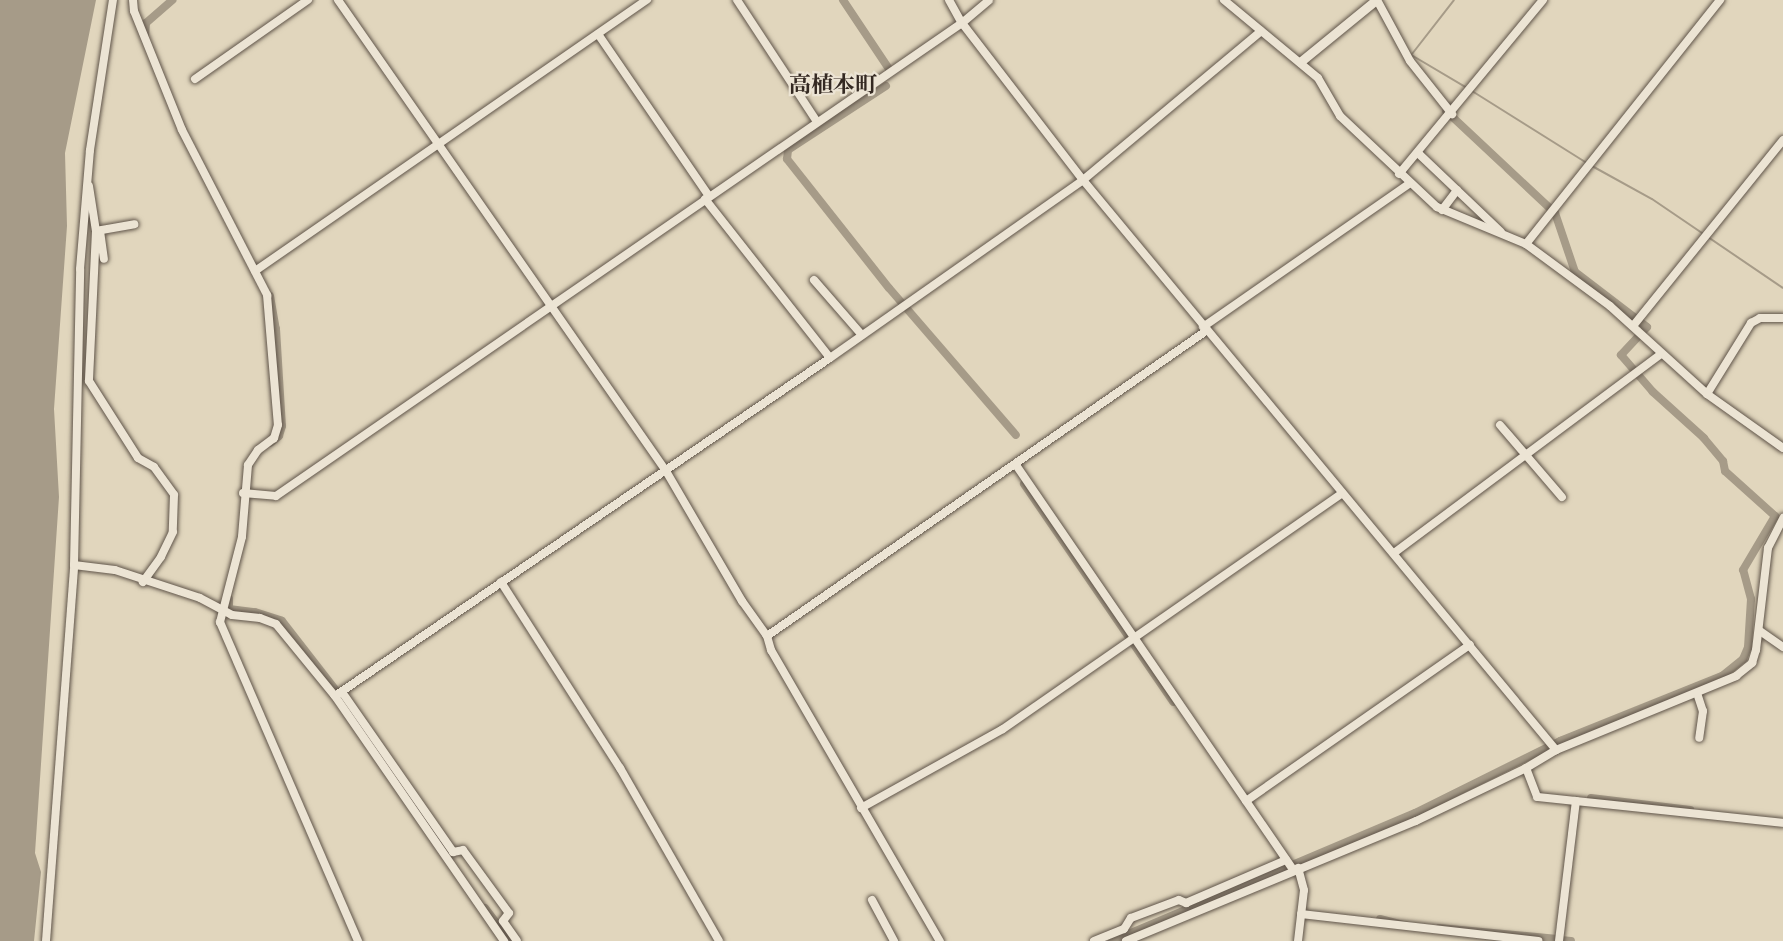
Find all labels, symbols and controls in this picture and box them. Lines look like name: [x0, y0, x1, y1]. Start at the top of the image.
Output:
district label: 高植本町: [789, 72, 877, 98]

